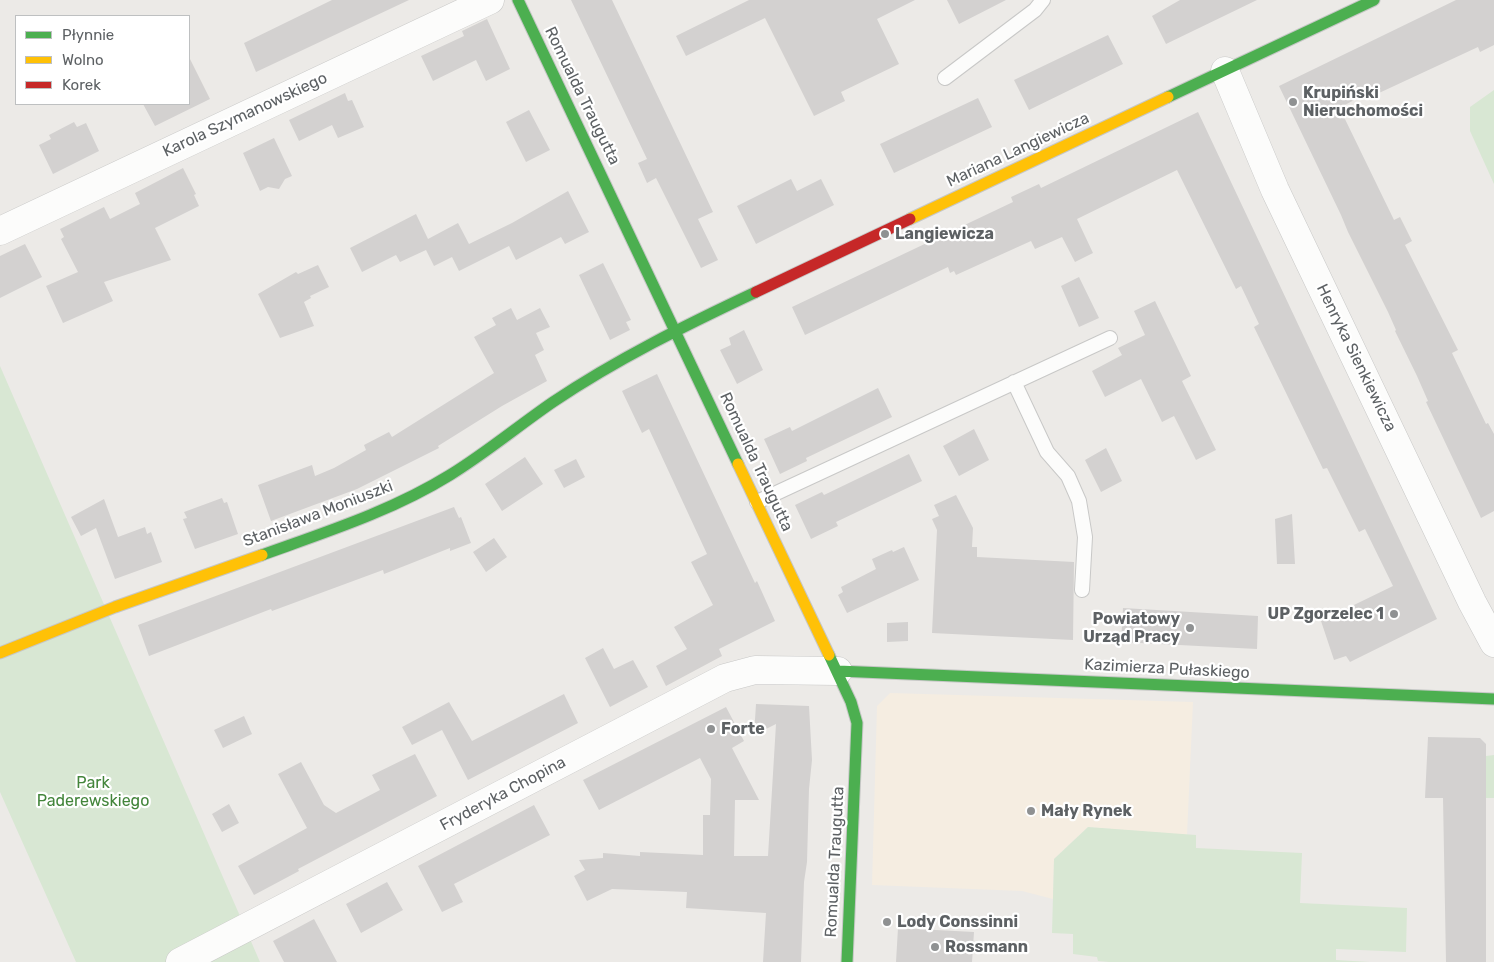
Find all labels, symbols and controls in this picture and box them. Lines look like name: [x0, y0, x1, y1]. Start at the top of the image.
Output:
legend: [15, 15, 190, 105]
street label: Romualda Traugutta: [540, 24, 624, 168]
text: Płynnie: [62, 26, 114, 44]
text: Wolno: [62, 51, 104, 69]
street label: Karola Szymanowskiego: [160, 68, 330, 162]
text: Korek: [62, 76, 101, 94]
place label: Krupiński Nieruchomości: [1303, 83, 1423, 121]
marker: Krupiński Nieruchomości: [1287, 96, 1299, 108]
street label: Mariana Langiewicza: [944, 109, 1092, 191]
place label: Langiewicza: [895, 224, 994, 244]
marker: Langiewicza: [879, 228, 891, 240]
street label: Henryka Sienkiewicza: [1312, 281, 1400, 435]
street label: Romualda Traugutta: [715, 389, 797, 535]
street label: Stanisława Moniuszki: [240, 477, 396, 551]
place label: UP Zgorzelec 1: [1268, 604, 1384, 624]
marker: UP Zgorzelec 1: [1388, 608, 1400, 620]
place label: Powiatowy Urząd Pracy: [1083, 609, 1180, 647]
marker: Powiatowy Urząd Pracy: [1184, 622, 1196, 634]
street label: Kazimierza Pułaskiego: [1084, 655, 1250, 683]
place label: Forte: [721, 719, 765, 739]
marker: Forte: [705, 723, 717, 735]
street label: Fryderyka Chopina: [437, 753, 569, 835]
park label: Park Paderewskiego: [37, 773, 149, 811]
street label: Romualda Traugutta: [821, 786, 849, 938]
place label: Mały Rynek: [1041, 801, 1132, 821]
marker: Mały Rynek: [1025, 805, 1037, 817]
place label: Lody Conssinni: [897, 912, 1018, 932]
marker: Lody Conssinni: [881, 916, 893, 928]
place label: Rossmann: [945, 937, 1028, 957]
marker: Rossmann: [929, 941, 941, 953]

